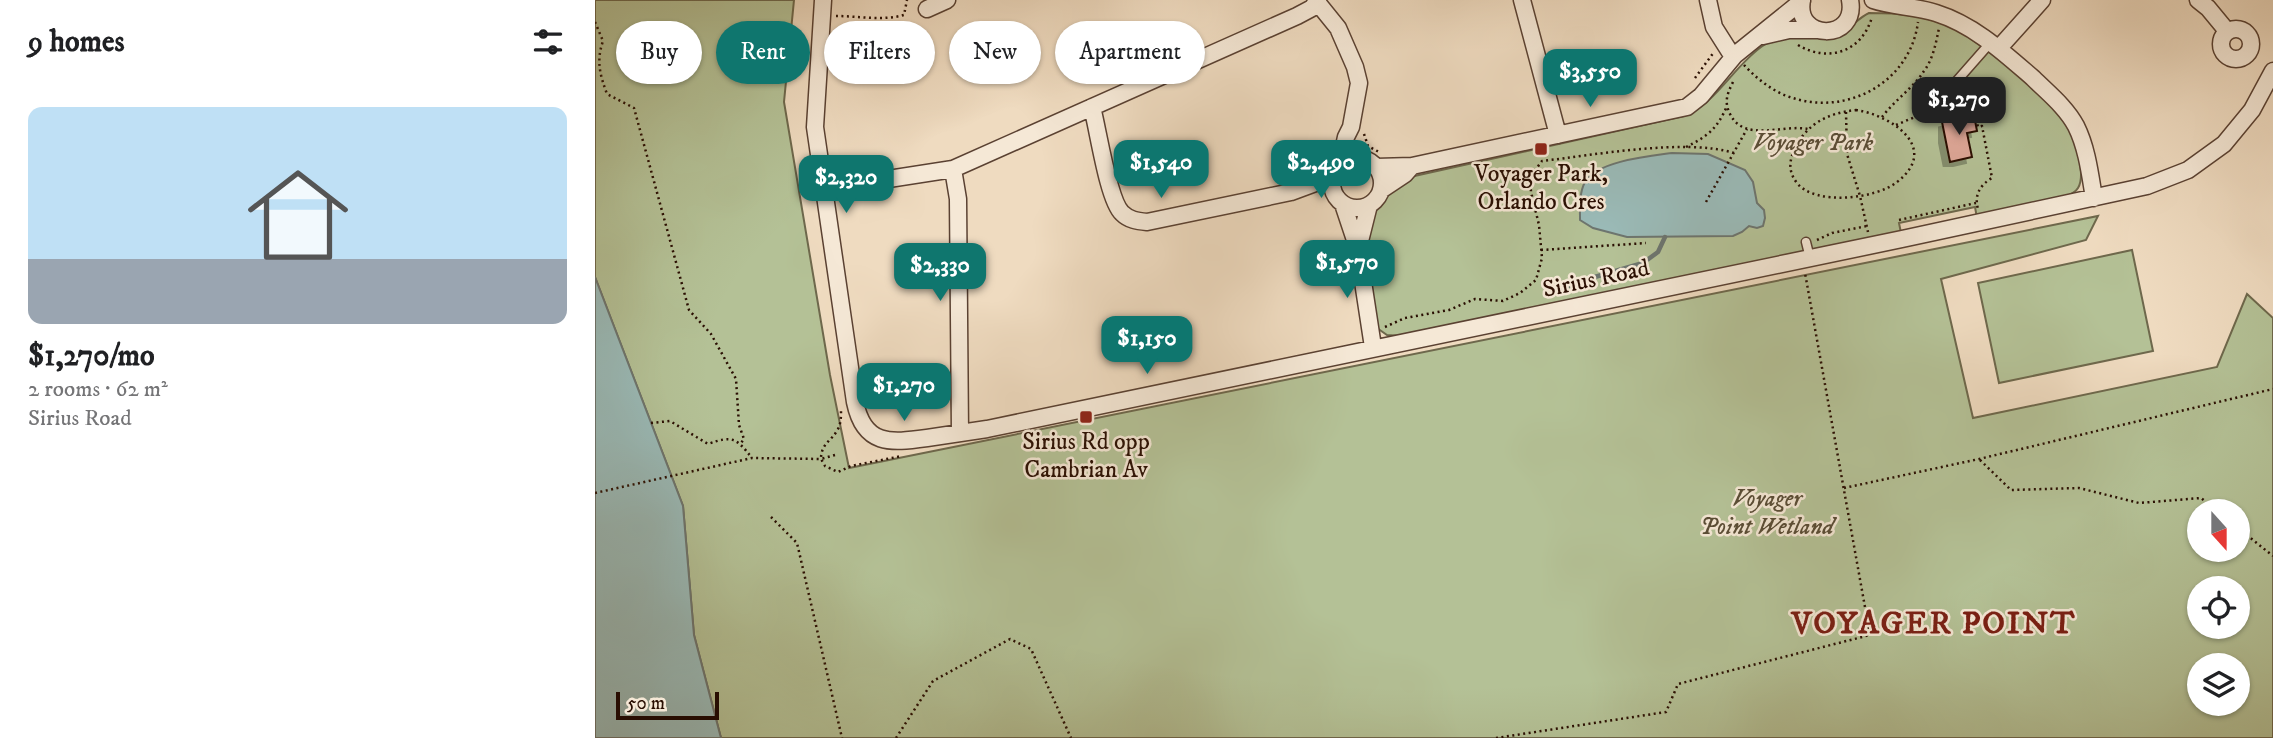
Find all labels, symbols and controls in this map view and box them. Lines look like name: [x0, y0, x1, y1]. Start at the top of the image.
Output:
chip: Buy: [616, 21, 702, 84]
chip: Rent: [716, 21, 810, 84]
chip: Filters: [824, 21, 935, 84]
chip: New: [949, 21, 1041, 84]
chip: Apartment: [1055, 21, 1205, 84]
icon: filters: [529, 23, 567, 61]
text: 9 homes: [28, 24, 125, 61]
pin: $3,550: [1533, 50, 1647, 109]
text: $3,550: [1559, 57, 1621, 86]
pin: $1,270: [1902, 78, 2016, 137]
text: $1,270: [1928, 85, 1990, 114]
park label: Voyager Park: [1753, 128, 1873, 158]
pin: $1,540: [1104, 140, 1218, 200]
pin: $2,490: [1264, 140, 1378, 200]
marker: Voyager Park, Orlando Cres: [1533, 141, 1549, 157]
text: $1,540: [1130, 148, 1192, 177]
text: $2,490: [1287, 148, 1355, 177]
icon: home: [235, 152, 361, 278]
pin: $2,320: [789, 156, 903, 215]
place label: Voyager Park, Orlando Cres: [1473, 159, 1608, 217]
text: $2,320: [815, 163, 877, 192]
pin: $1,570: [1290, 240, 1404, 300]
pin: $2,330: [883, 244, 997, 303]
text: $1,570: [1316, 248, 1378, 277]
text: $2,330: [910, 251, 970, 280]
street label: Sirius Road: [1540, 253, 1652, 305]
pin: $1,150: [1090, 316, 1204, 376]
text: $1,150: [1117, 324, 1177, 353]
text: $1,270/mo: [28, 338, 155, 375]
pin: $1,270: [847, 364, 961, 423]
text: $1,270: [873, 371, 935, 400]
text: 2 rooms · 62 m²: [28, 375, 168, 404]
text: Sirius Road: [28, 404, 132, 433]
marker: Sirius Rd opp Cambrian Av: [1078, 409, 1094, 425]
place label: Sirius Rd opp Cambrian Av: [1022, 427, 1150, 485]
park label: Voyager Point Wetland: [1700, 484, 1837, 542]
north arrow: [2187, 499, 2251, 562]
map controls: [2187, 499, 2250, 716]
button: locate: [2187, 576, 2250, 639]
district label: VOYAGER POINT: [1790, 604, 2076, 644]
button: layers: [2187, 653, 2250, 716]
scale bar: [616, 689, 719, 721]
text: 50 m: [627, 692, 665, 715]

